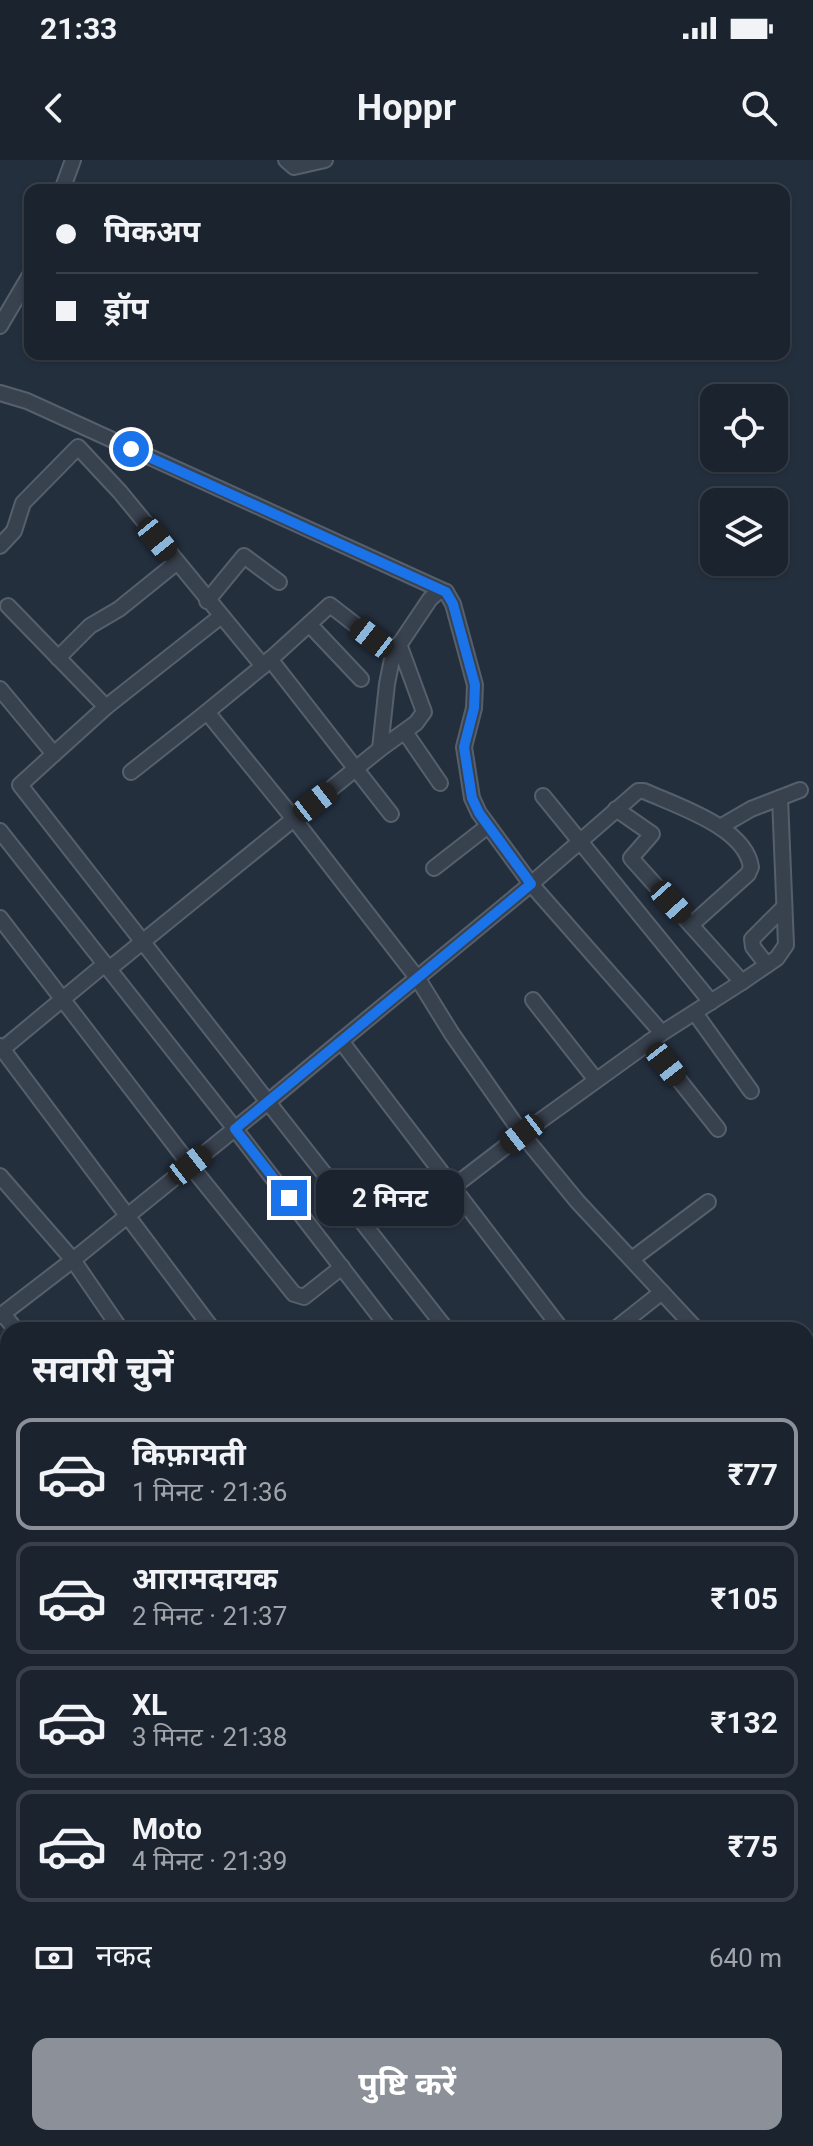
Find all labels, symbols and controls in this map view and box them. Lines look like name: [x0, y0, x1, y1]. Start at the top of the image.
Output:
text: 21:33: [40, 11, 117, 46]
icon: back: [32, 86, 76, 130]
icon: search: [737, 86, 781, 130]
text: Hoppr: [357, 87, 456, 129]
text: पिकअप: [104, 214, 200, 249]
text: ड्रॉप: [104, 291, 148, 326]
map controls: [700, 384, 788, 576]
button: locate: [700, 384, 788, 472]
route start: [113, 431, 149, 467]
button: layers: [700, 488, 788, 576]
car: [133, 513, 181, 565]
car: [346, 614, 398, 662]
car: [289, 778, 341, 826]
car: [646, 876, 696, 928]
car: [642, 1038, 690, 1090]
car: [496, 1110, 548, 1158]
car: [164, 1141, 216, 1189]
callout: 2 मिनट: [317, 1170, 465, 1226]
route end: [271, 1180, 307, 1216]
text: 2 मिनट: [352, 1183, 428, 1213]
text: सवारी चुनें: [32, 1349, 173, 1391]
text: किफ़ायती: [132, 1437, 246, 1472]
icon: car: [36, 1438, 108, 1510]
text: ₹77: [728, 1457, 778, 1492]
text: 1 मिनट · 21:36: [132, 1477, 287, 1507]
text: आरामदायक: [132, 1561, 278, 1596]
icon: car: [36, 1562, 108, 1634]
text: ₹105: [711, 1581, 778, 1616]
text: 2 मिनट · 21:37: [132, 1601, 287, 1631]
icon: car: [36, 1686, 108, 1758]
text: XL: [132, 1687, 167, 1722]
text: ₹132: [711, 1705, 778, 1740]
text: 3 मिनट · 21:38: [132, 1722, 287, 1752]
icon: car: [36, 1810, 108, 1882]
text: Moto: [132, 1811, 202, 1846]
text: ₹75: [728, 1829, 778, 1864]
text: 4 मिनट · 21:39: [132, 1846, 287, 1876]
icon: cash: [32, 1936, 76, 1980]
text: नकद: [96, 1938, 152, 1973]
text: 640 m: [709, 1943, 782, 1973]
button: पुष्टि करें: [32, 2038, 782, 2130]

